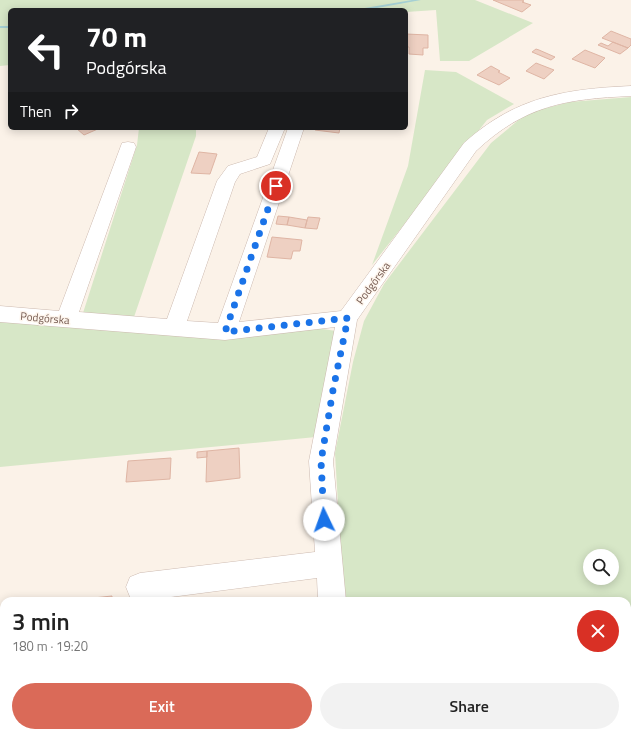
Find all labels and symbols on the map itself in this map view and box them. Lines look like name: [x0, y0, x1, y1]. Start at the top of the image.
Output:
pin: [259, 169, 293, 203]
street label: Podgórska: [352, 258, 394, 308]
street label: Podgórska: [20, 308, 71, 328]
position arrow: [303, 499, 345, 541]

